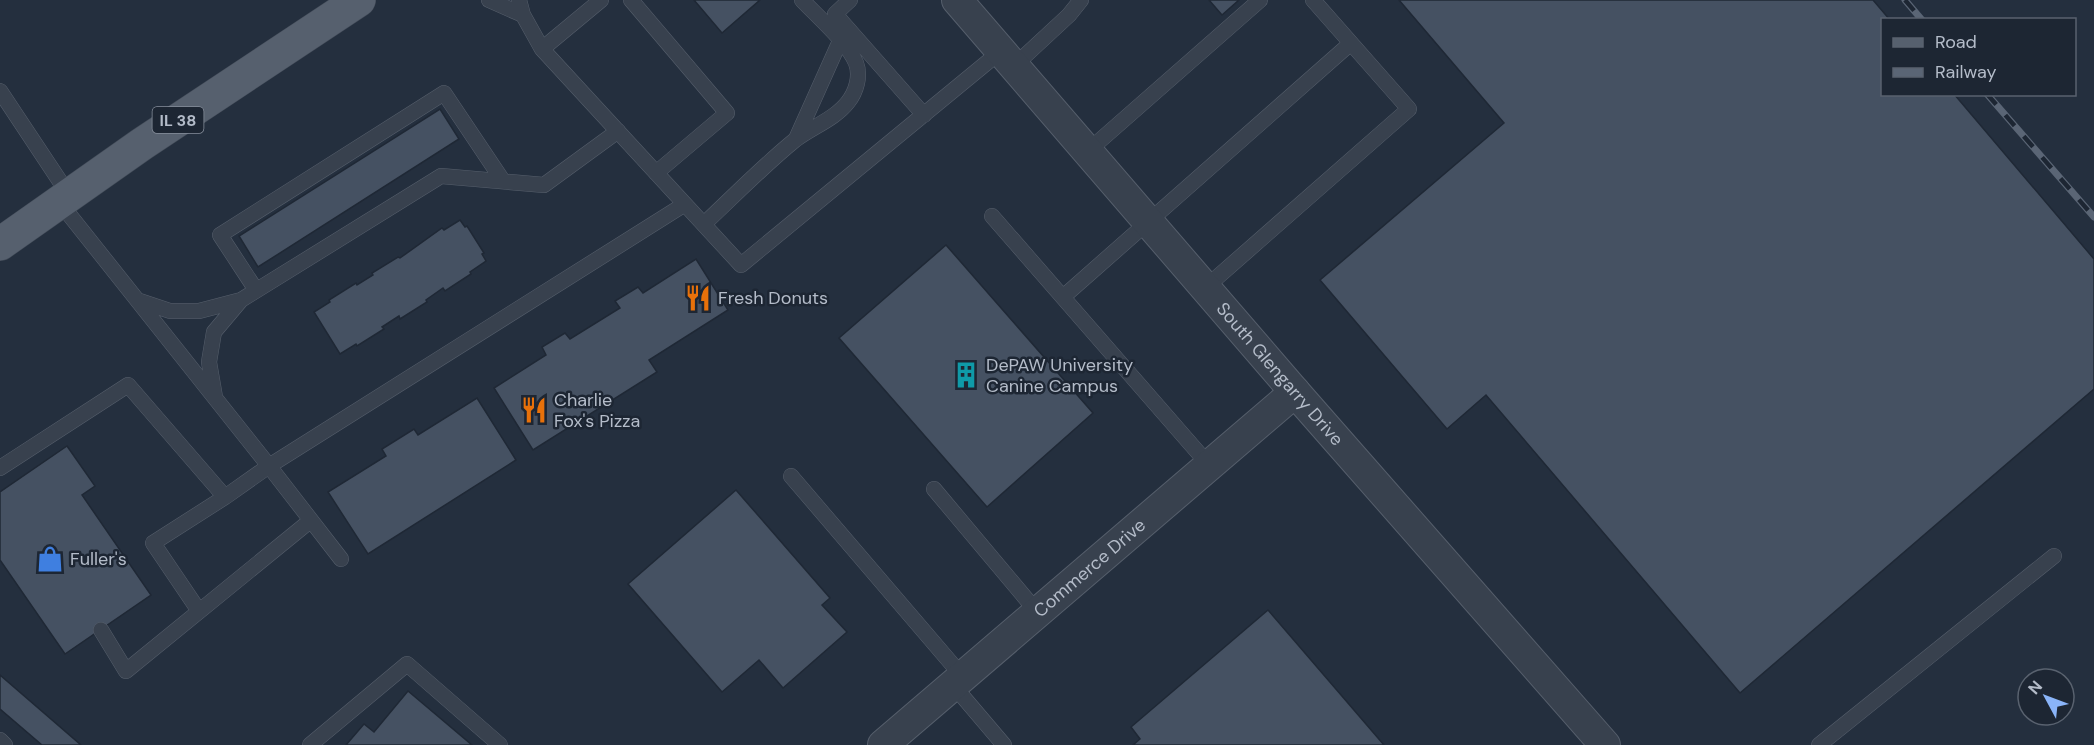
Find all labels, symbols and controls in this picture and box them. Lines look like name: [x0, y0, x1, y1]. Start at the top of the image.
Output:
legend: [1881, 18, 2076, 96]
text: Road: [1935, 30, 1977, 54]
text: Railway: [1935, 60, 1997, 84]
road number: IL 38: [152, 107, 204, 133]
restaurant icon: Fresh Donuts: [683, 283, 713, 313]
place label: Fresh Donuts: [718, 286, 828, 310]
street label: South Glengarry Drive: [1211, 297, 1349, 451]
place label: DePAW University Canine Campus: [986, 353, 1133, 398]
building icon: DePAW University Canine Campus: [951, 360, 981, 390]
place label: Charlie Fox's Pizza: [554, 388, 640, 433]
restaurant icon: Charlie Fox's Pizza: [519, 395, 549, 425]
street label: Commerce Drive: [1028, 513, 1151, 623]
shop icon: Fuller's: [35, 544, 65, 574]
place label: Fuller's: [70, 547, 127, 571]
north arrow: [2016, 667, 2076, 727]
text: N: [2023, 676, 2047, 699]

